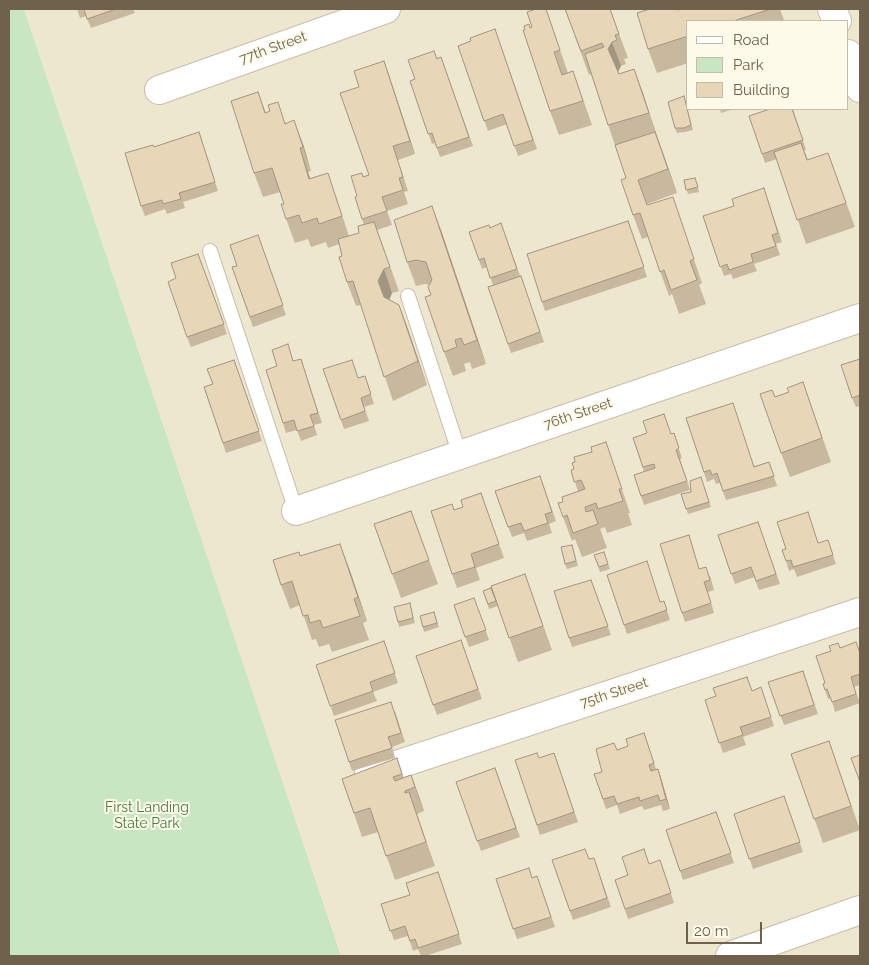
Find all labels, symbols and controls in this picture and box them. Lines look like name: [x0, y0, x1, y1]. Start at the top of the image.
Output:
legend: [686, 20, 849, 110]
street label: 77th Street: [237, 28, 309, 68]
text: Road: [733, 31, 769, 49]
text: Park: [733, 56, 764, 74]
text: Building: [733, 81, 790, 99]
street label: 76th Street: [542, 394, 614, 434]
street label: 75th Street: [578, 674, 650, 712]
park label: First Landing State Park: [105, 800, 189, 832]
scale bar: [689, 912, 765, 944]
text: 20 m: [694, 922, 729, 940]

